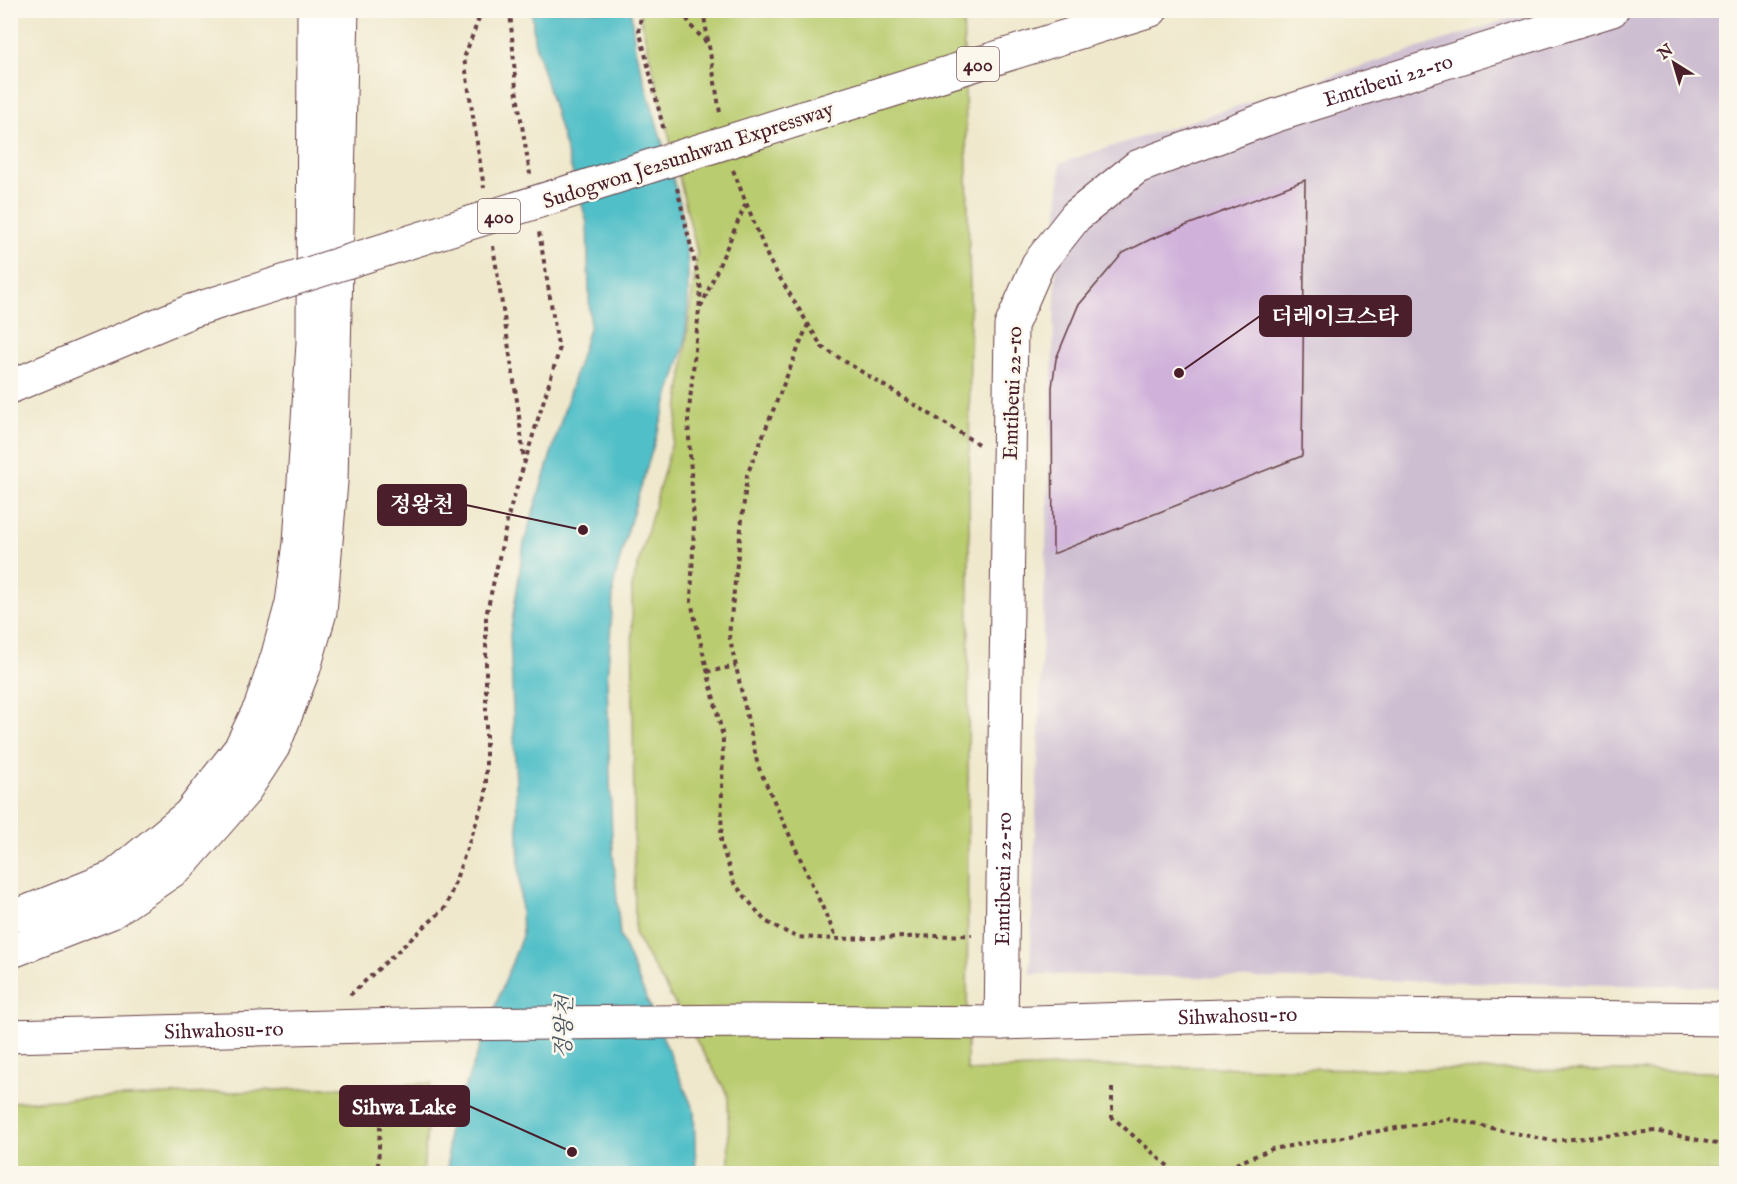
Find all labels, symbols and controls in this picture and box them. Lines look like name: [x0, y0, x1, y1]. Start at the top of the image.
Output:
north arrow: [1644, 33, 1704, 93]
text: N: [1654, 40, 1678, 65]
road number: 400: [957, 47, 999, 81]
street label: Emtibeui 22-ro: [1321, 49, 1457, 115]
street label: Sudogwon Je2sunhwan Expressway: [540, 96, 838, 216]
road number: 400: [478, 199, 520, 233]
callout: 더레이크스타: [1260, 296, 1411, 336]
text: 더레이크스타: [1271, 304, 1400, 332]
street label: Emtibeui 22-ro: [998, 326, 1029, 460]
callout: 정왕천: [378, 485, 466, 525]
text: 정왕천: [390, 492, 454, 520]
street label: Emtibeui 22-ro: [990, 812, 1019, 946]
water label: 정왕천: [550, 993, 580, 1059]
street label: Sihwahosu-ro: [1178, 1002, 1298, 1032]
street label: Sihwahosu-ro: [164, 1016, 284, 1047]
callout: Sihwa Lake: [340, 1086, 469, 1126]
text: Sihwa Lake: [352, 1094, 456, 1122]

